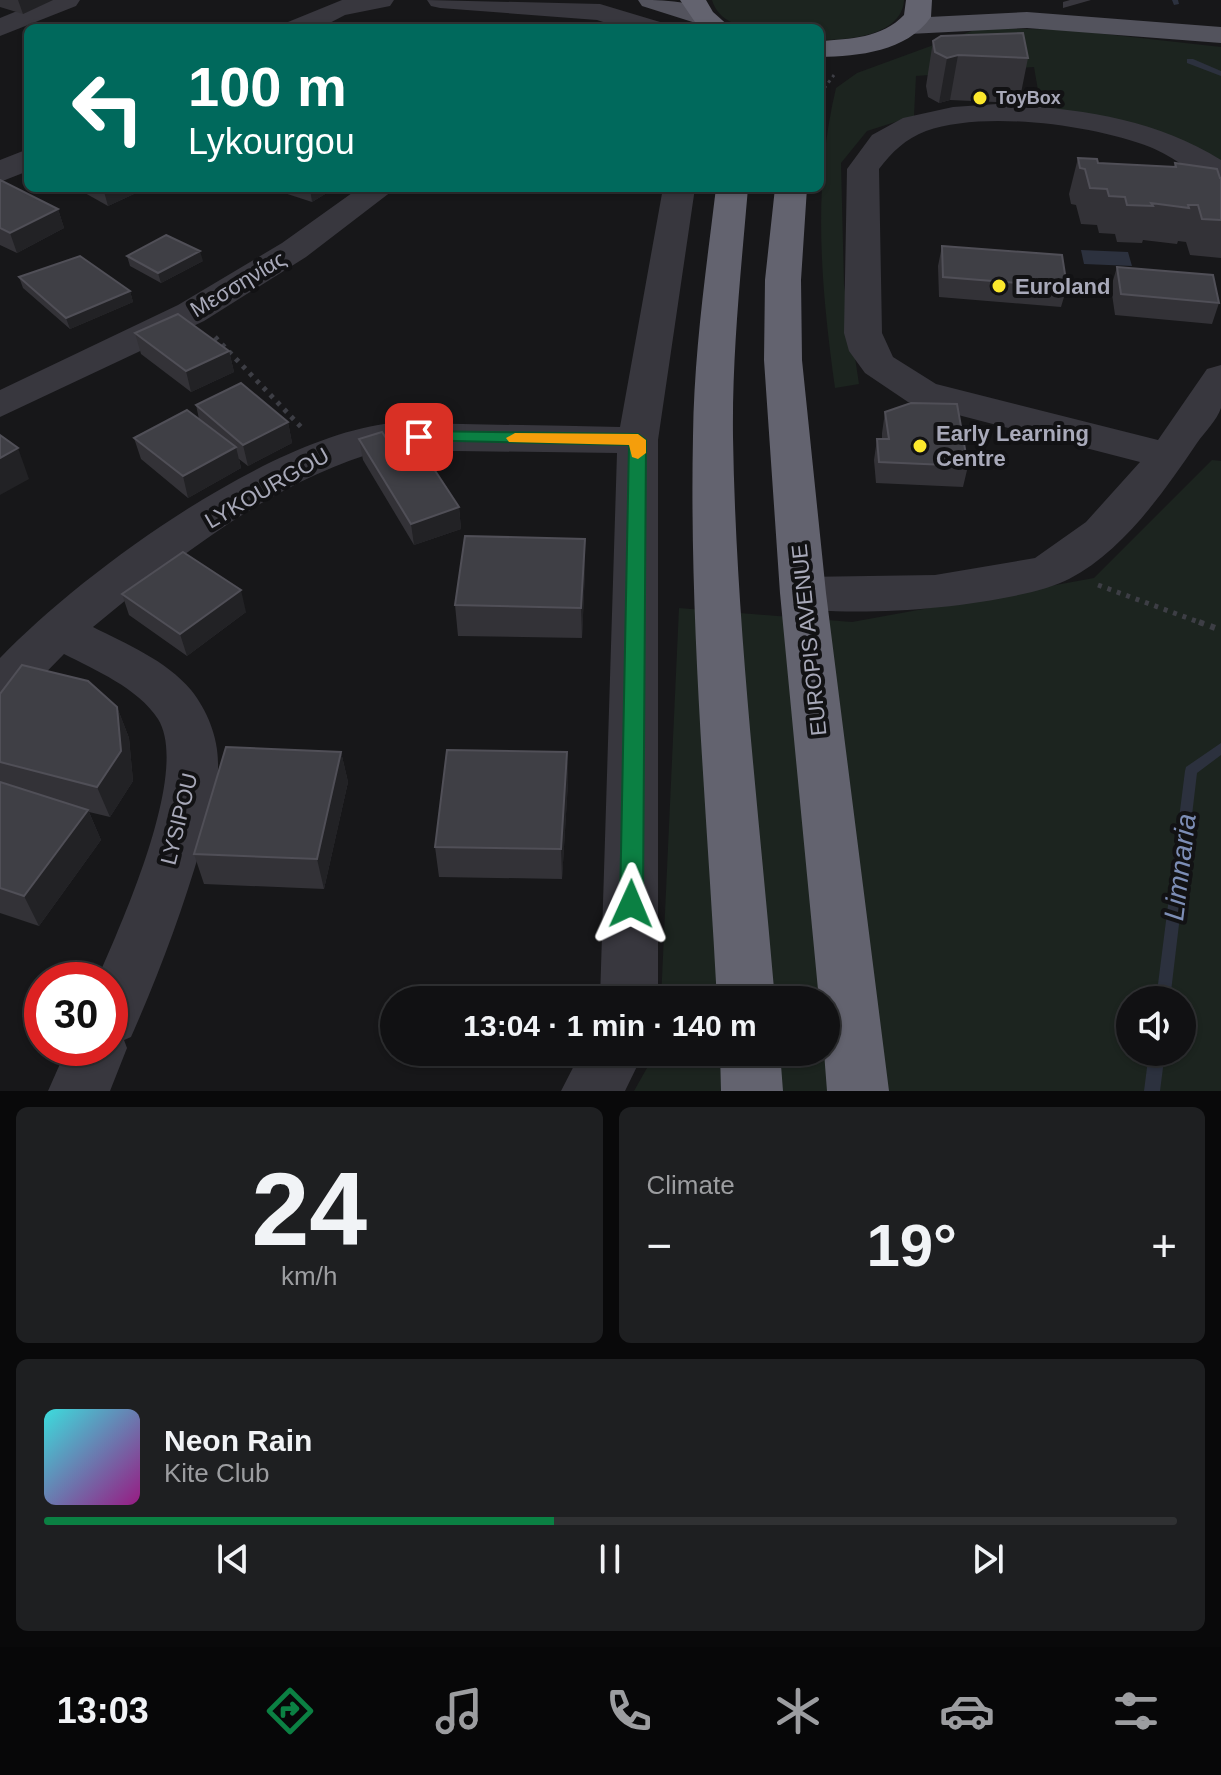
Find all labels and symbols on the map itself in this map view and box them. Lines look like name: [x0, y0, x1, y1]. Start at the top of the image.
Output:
place label: ToyBox: [996, 88, 1061, 108]
marker: ToyBox: [971, 89, 989, 107]
street label: Μεσσηνίας: [186, 246, 290, 322]
place label: Euroland: [1015, 274, 1110, 299]
marker: Euroland: [990, 277, 1008, 295]
pin: [385, 403, 453, 471]
place label: Early Learning Centre: [936, 421, 1089, 471]
marker: Early Learning Centre: [911, 437, 929, 455]
street label: LYKOURGOU: [201, 442, 333, 534]
street label: EUROPIS AVENUE: [786, 543, 832, 737]
street label: LYSIPOU: [156, 770, 202, 868]
water label: Limnaria: [1158, 812, 1202, 922]
position arrow: [589, 862, 673, 946]
speed limit sign: 30: [24, 962, 128, 1066]

